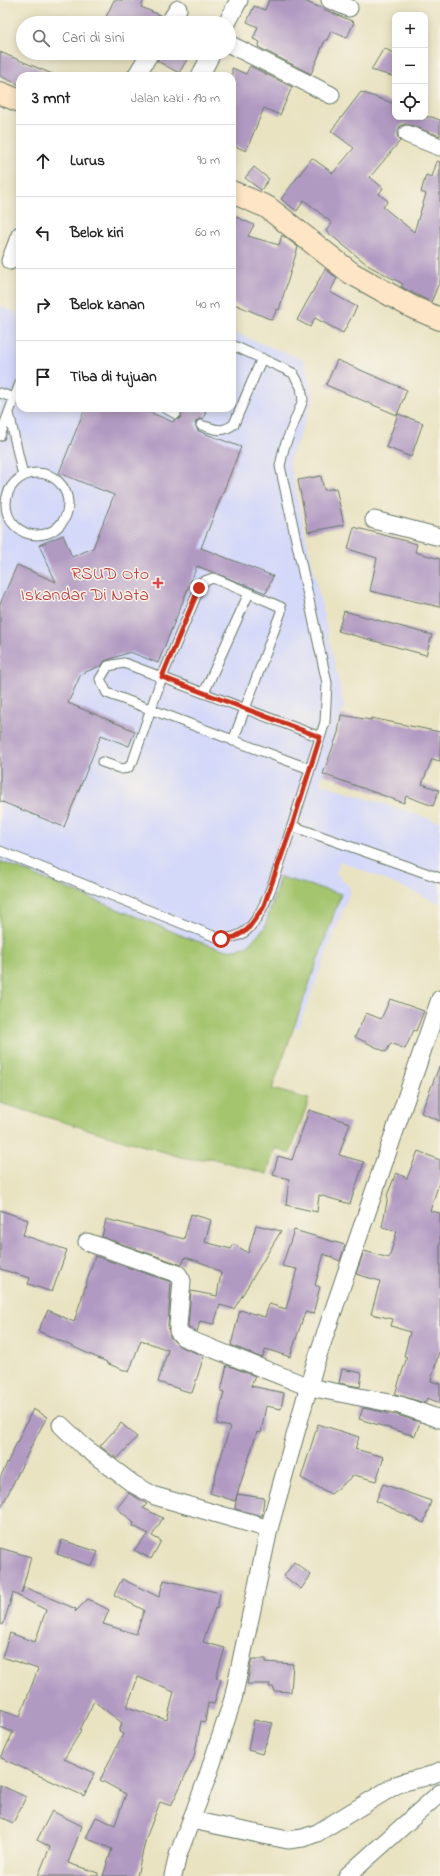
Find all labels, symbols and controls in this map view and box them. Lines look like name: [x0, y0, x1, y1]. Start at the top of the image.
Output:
map controls: [392, 12, 428, 120]
button: +: [392, 12, 428, 48]
search box: [16, 16, 236, 60]
icon: search: [30, 27, 52, 49]
text: Cari di sini: [62, 27, 125, 49]
button: −: [392, 48, 428, 84]
button: locate: [392, 84, 428, 120]
text: 3 mnt: [32, 86, 71, 111]
text: Jalan kaki · 190 m: [131, 89, 220, 108]
icon: ahead: [32, 150, 54, 172]
text: Lurus: [70, 150, 105, 172]
text: 90 m: [197, 151, 220, 170]
icon: left: [32, 222, 54, 244]
text: Belok kiri: [70, 222, 124, 244]
text: 60 m: [195, 223, 220, 242]
icon: right: [32, 294, 54, 316]
text: Belok kanan: [70, 294, 145, 316]
text: 40 m: [196, 295, 220, 314]
icon: arrive: [32, 366, 54, 388]
text: Tiba di tujuan: [70, 366, 157, 388]
place label: RSUD Oto Iskandar Di Nata: [21, 562, 149, 609]
marker: RSUD Oto Iskandar Di Nata: [152, 577, 164, 589]
route end: [190, 579, 208, 597]
route start: [212, 930, 230, 948]

